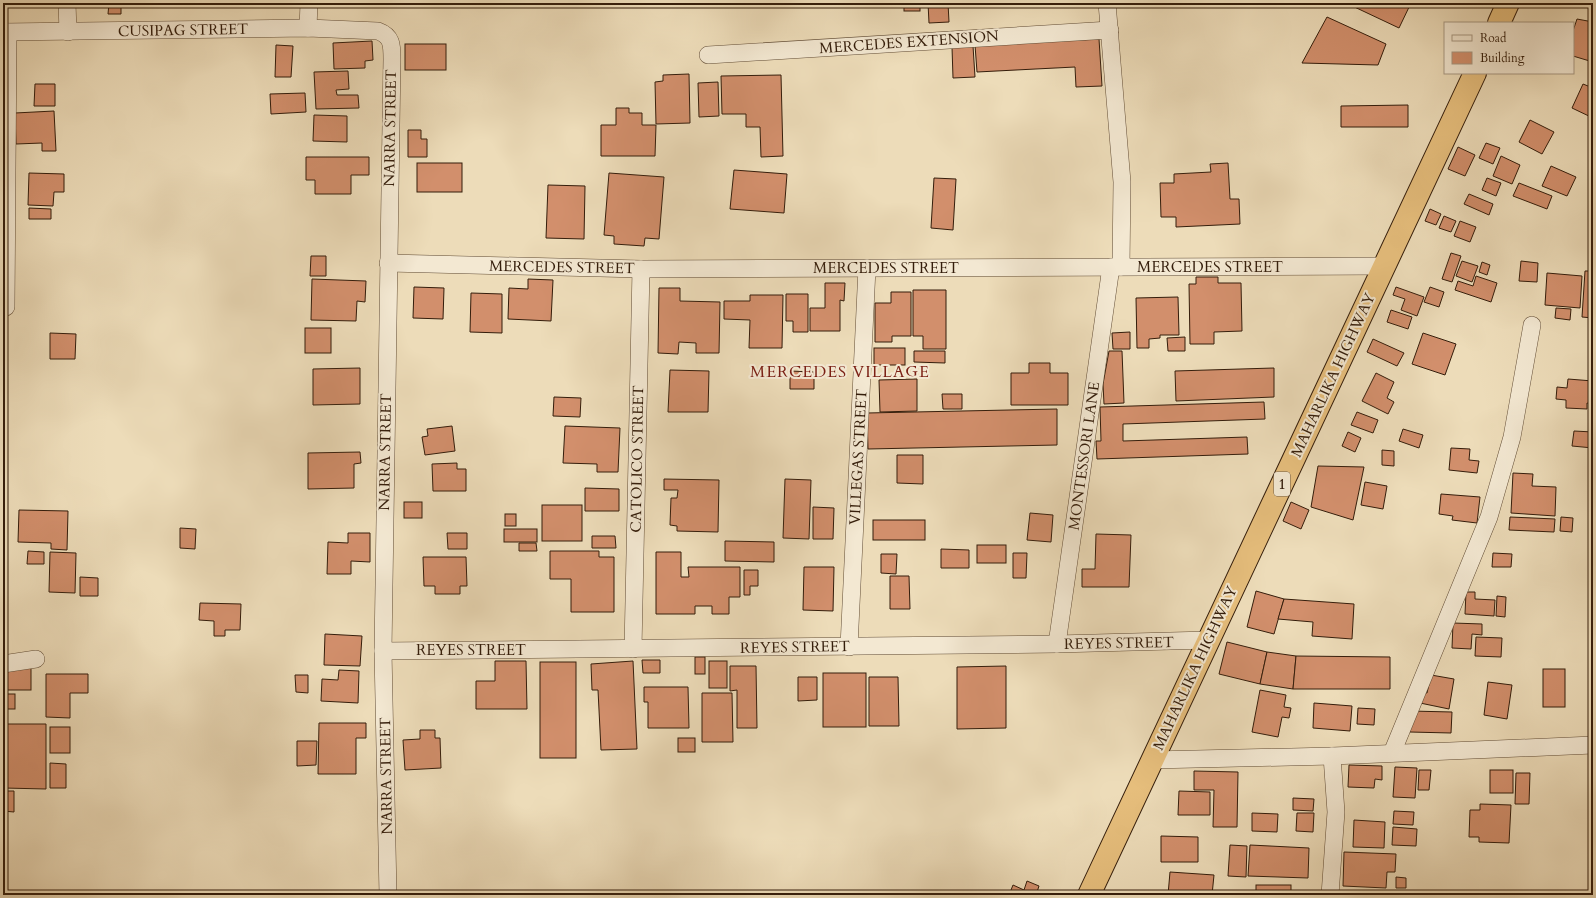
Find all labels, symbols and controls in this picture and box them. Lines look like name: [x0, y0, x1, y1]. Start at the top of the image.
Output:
street label: CUSIPAG STREET: [118, 19, 248, 41]
legend: [1444, 22, 1574, 74]
street label: MERCEDES EXTENSION: [819, 26, 1000, 58]
text: Road: [1480, 30, 1507, 46]
text: Building: [1480, 50, 1525, 66]
street label: NARRA STREET: [379, 69, 401, 187]
street label: MERCEDES STREET: [489, 256, 635, 278]
street label: MERCEDES STREET: [1137, 257, 1283, 277]
street label: MERCEDES STREET: [813, 258, 959, 278]
street label: MAHARLIKA HIGHWAY: [1286, 289, 1380, 460]
district label: MERCEDES VILLAGE: [750, 361, 930, 383]
street label: MONTESSORI LANE: [1064, 381, 1104, 531]
street label: CATOLICO STREET: [626, 385, 648, 533]
street label: VILLEGAS STREET: [844, 389, 872, 525]
street label: NARRA STREET: [374, 393, 396, 511]
road number: 1: [1274, 472, 1290, 496]
street label: MAHARLIKA HIGHWAY: [1148, 582, 1242, 753]
street label: REYES STREET: [1064, 632, 1174, 654]
street label: REYES STREET: [740, 636, 850, 658]
street label: REYES STREET: [416, 640, 526, 660]
street label: NARRA STREET: [375, 717, 397, 835]

